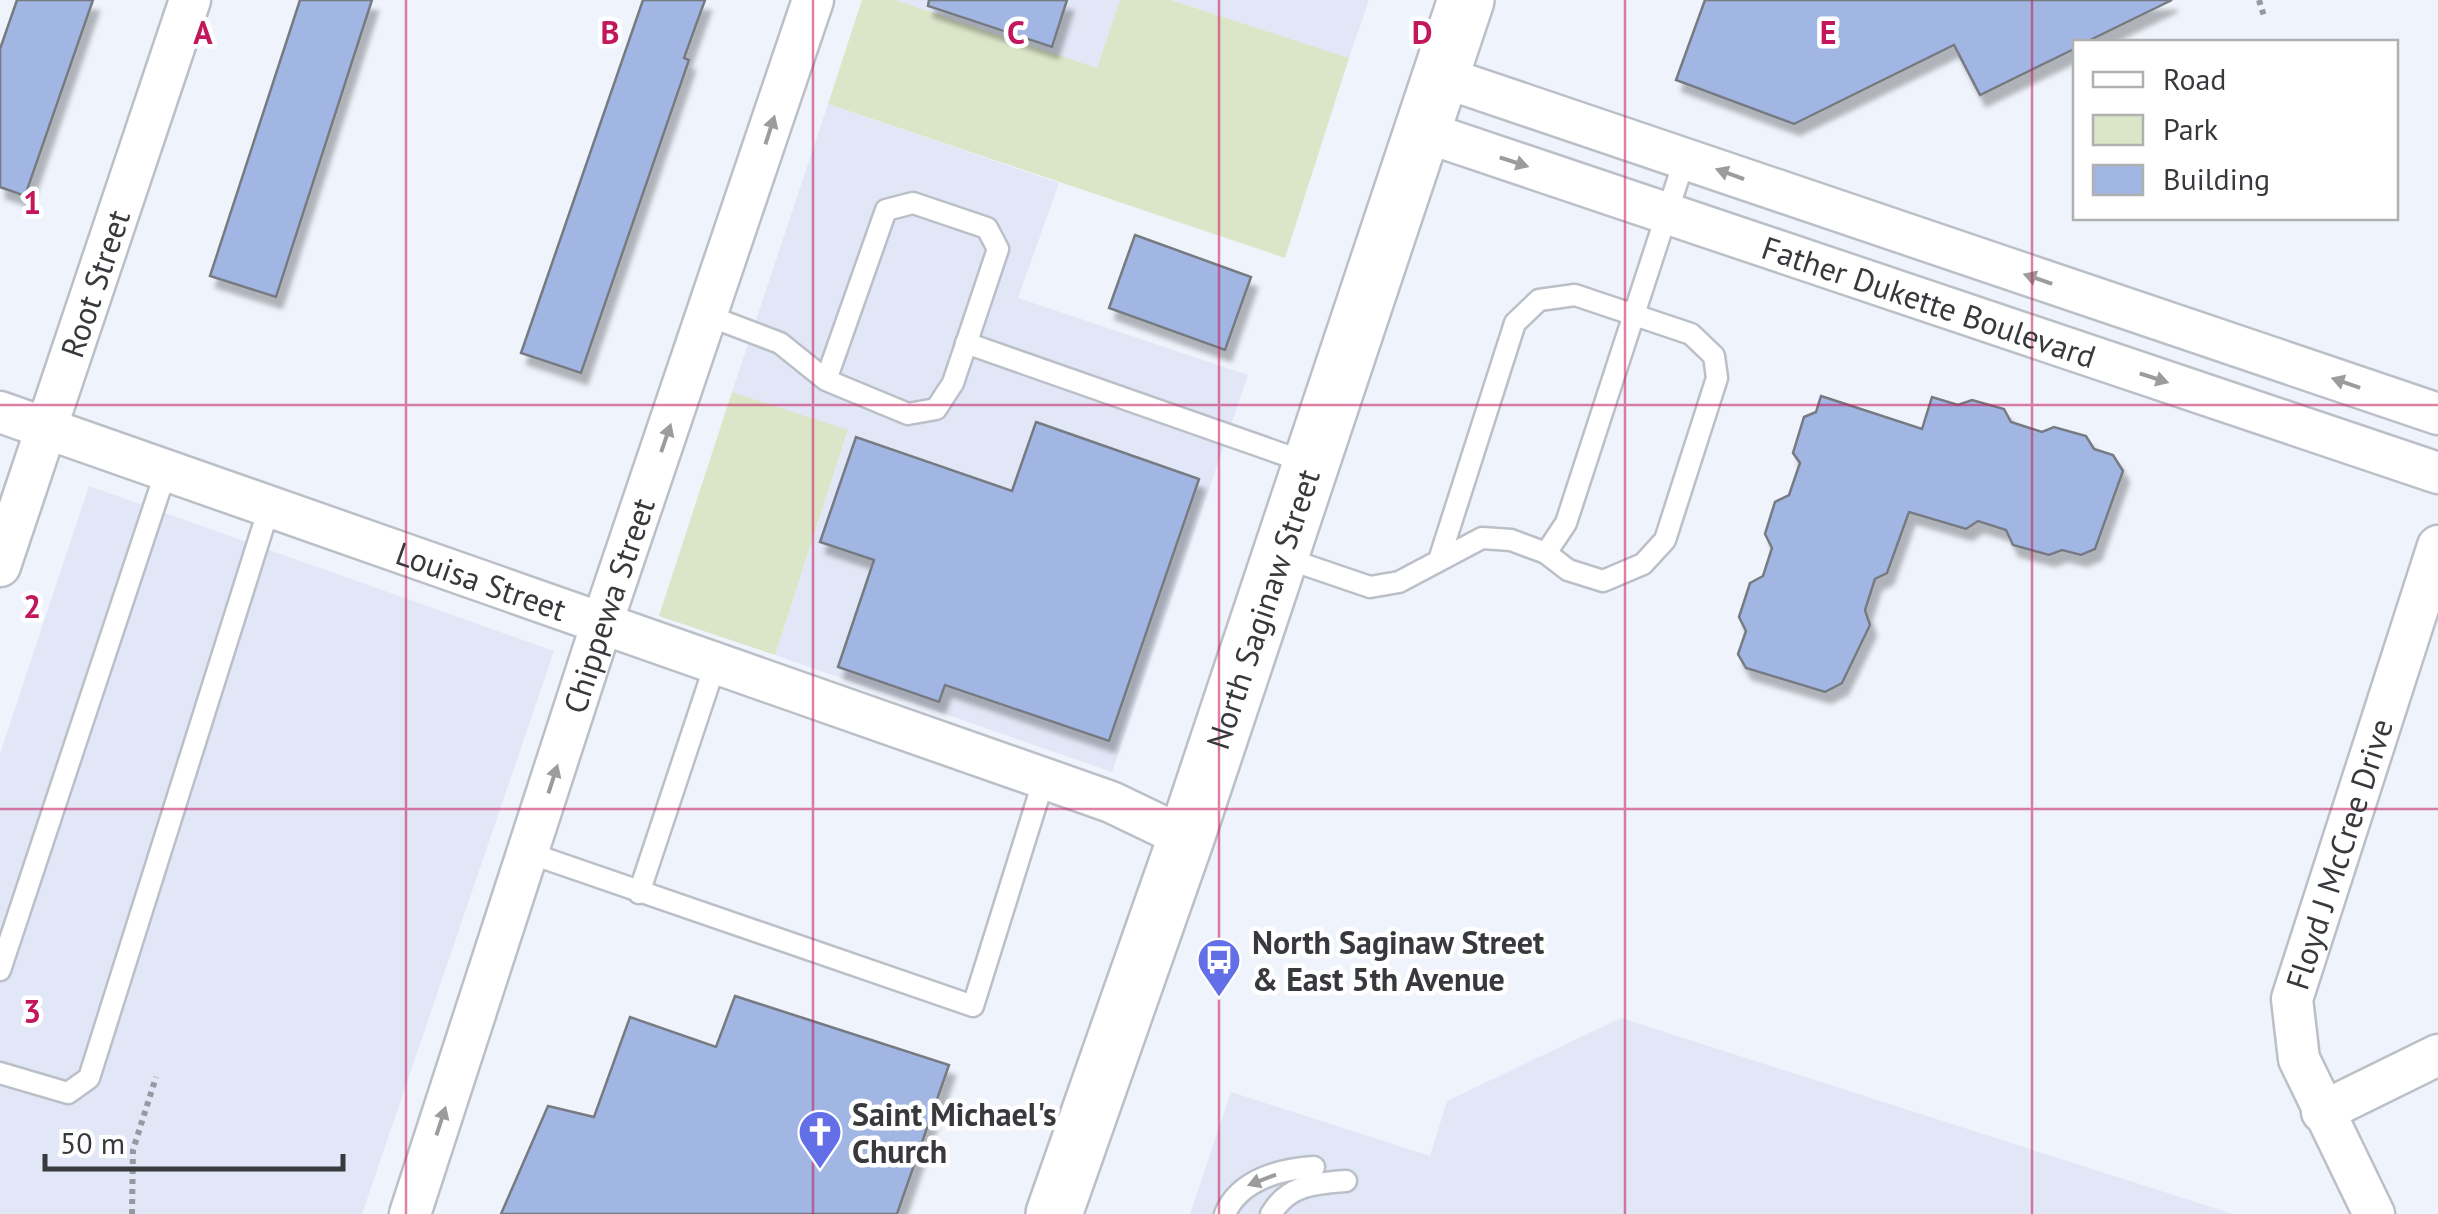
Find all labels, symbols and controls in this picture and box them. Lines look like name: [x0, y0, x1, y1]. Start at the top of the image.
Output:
text: A: [193, 11, 213, 53]
text: B: [601, 11, 619, 53]
text: C: [1007, 11, 1025, 53]
text: D: [1412, 11, 1432, 53]
text: E: [1820, 11, 1836, 53]
legend: [2073, 40, 2398, 220]
text: Road: [2163, 59, 2227, 98]
text: Park: [2163, 109, 2219, 148]
one-way arrow: [763, 114, 778, 144]
one-way arrow: [1500, 156, 1530, 171]
text: Building: [2163, 159, 2270, 198]
one-way arrow: [1715, 166, 1745, 181]
text: 1: [23, 181, 41, 223]
street label: Root Street: [51, 204, 139, 363]
street label: Father Dukette Boulevard: [1757, 226, 2101, 377]
one-way arrow: [2022, 271, 2052, 286]
one-way arrow: [2139, 371, 2169, 386]
one-way arrow: [2330, 374, 2360, 389]
one-way arrow: [660, 422, 675, 452]
street label: North Saginaw Street: [1196, 463, 1329, 754]
street label: Chippewa Street: [553, 492, 664, 719]
street label: Louisa Street: [391, 532, 572, 630]
text: 2: [23, 585, 41, 627]
street label: Floyd J McCree Drive: [2275, 713, 2402, 995]
one-way arrow: [546, 764, 561, 794]
place label: North Saginaw Street & East 5th Avenue: [1252, 921, 1545, 1000]
bus stop icon: North Saginaw Street & East 5th Avenue: [1196, 937, 1242, 998]
text: 3: [23, 990, 41, 1032]
place label: Saint Michael's Church: [852, 1093, 1056, 1172]
one-way arrow: [434, 1106, 449, 1136]
scale bar: [45, 1109, 342, 1171]
church icon: Saint Michael's Church: [797, 1109, 843, 1170]
text: 50 m: [60, 1123, 125, 1162]
one-way arrow: [1247, 1173, 1277, 1188]

